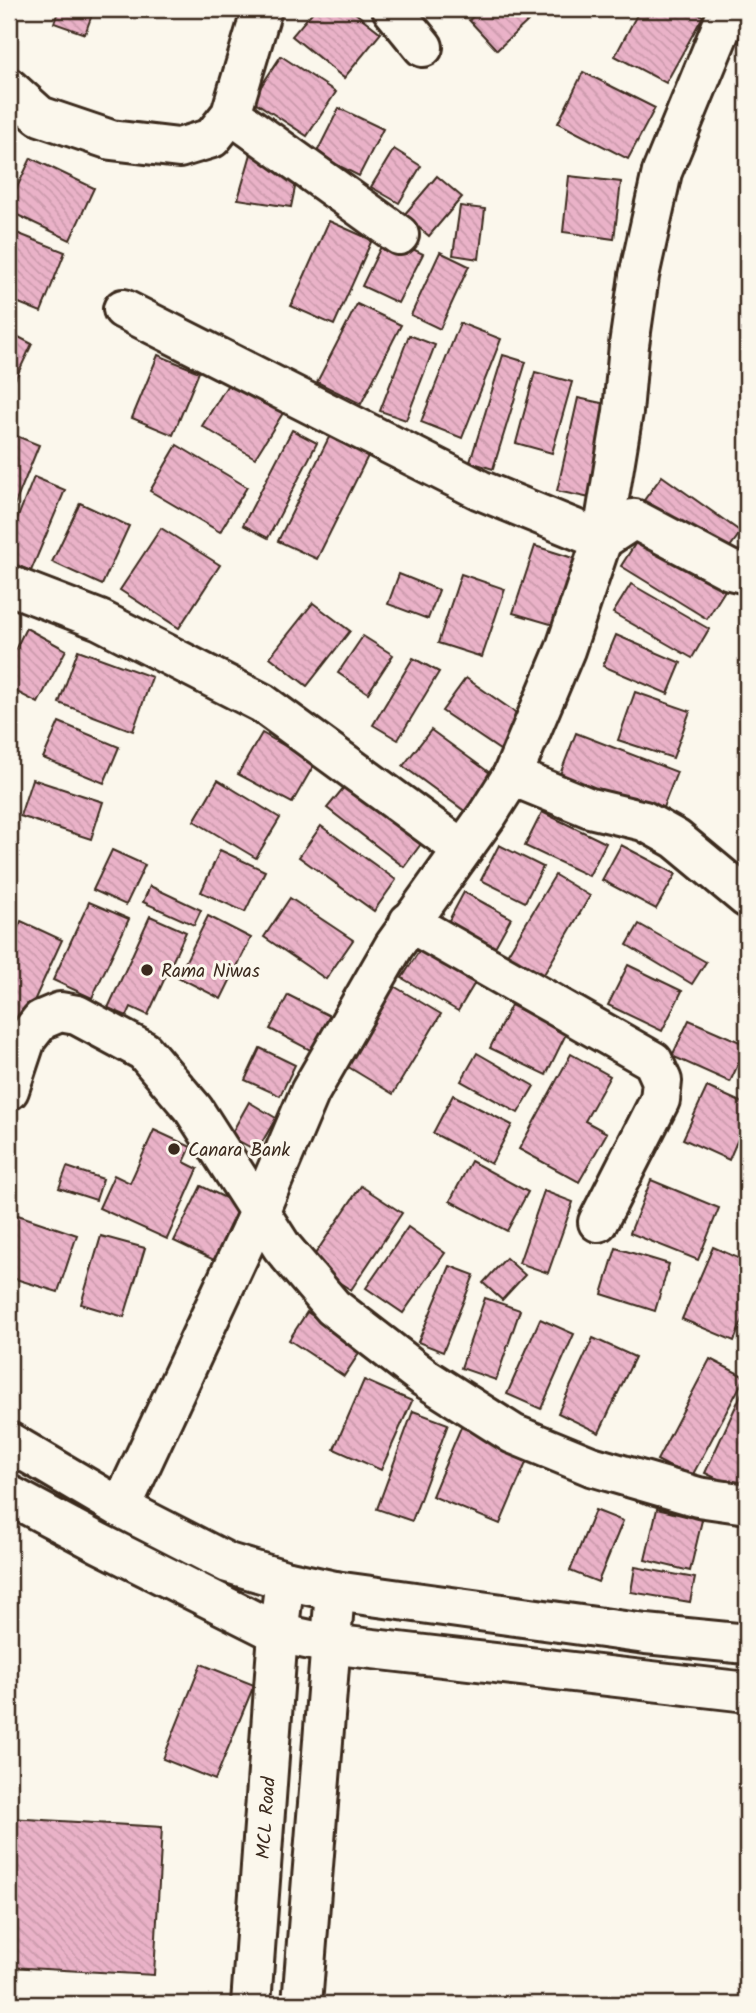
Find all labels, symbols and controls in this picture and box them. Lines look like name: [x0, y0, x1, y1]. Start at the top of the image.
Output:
place label: Rama Niwas: [161, 957, 260, 987]
marker: Rama Niwas: [139, 962, 155, 978]
place label: Canara Bank: [188, 1136, 290, 1166]
marker: Canara Bank: [166, 1141, 182, 1157]
street label: MCL Road: [249, 1775, 285, 1860]

